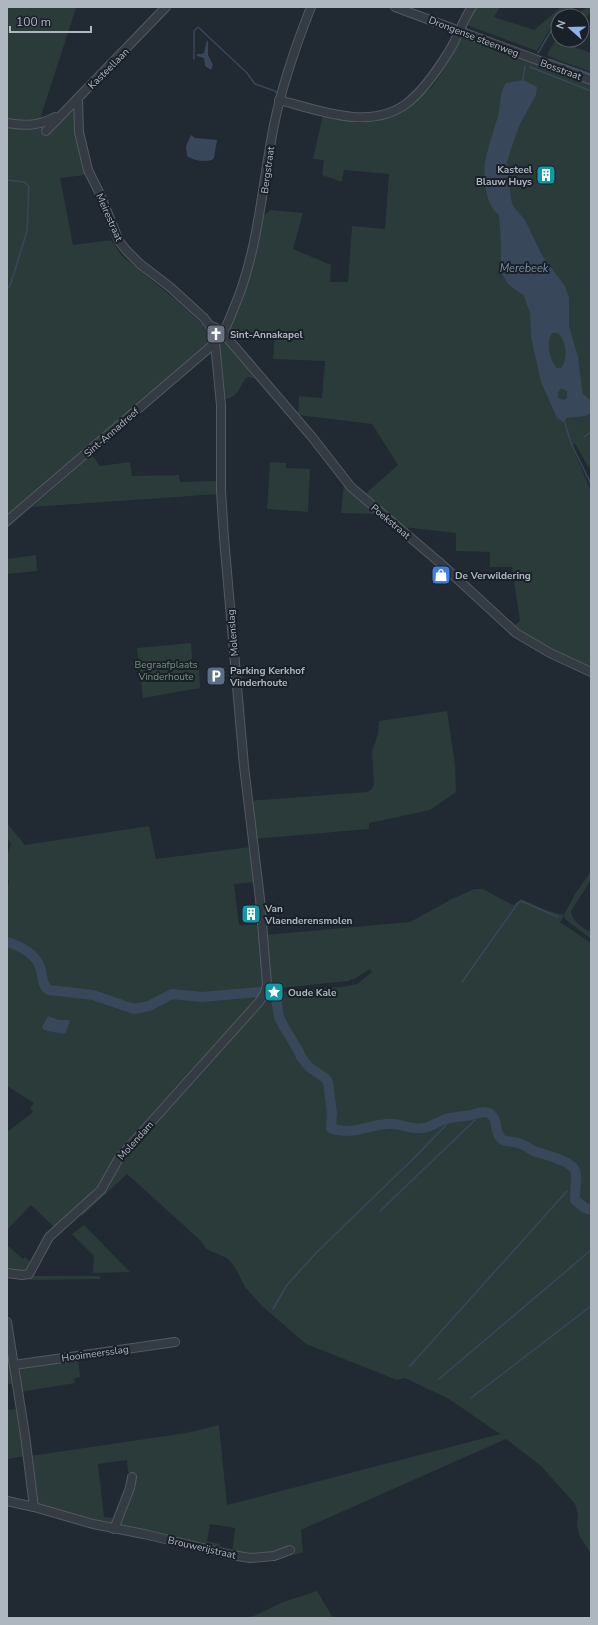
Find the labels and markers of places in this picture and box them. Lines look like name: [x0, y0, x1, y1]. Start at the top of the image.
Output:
place label: Kasteel Blauw Huys: [476, 163, 533, 189]
building icon: Kasteel Blauw Huys: [535, 164, 557, 186]
church icon: Sint-Annakapel: [205, 323, 227, 345]
place label: Sint-Annakapel: [230, 328, 303, 342]
shop icon: De Verwildering: [430, 564, 452, 586]
place label: De Verwildering: [455, 569, 531, 583]
place label: Parking Kerkhof Vinderhoute: [229, 664, 305, 690]
parking icon: Parking Kerkhof Vinderhoute: [205, 665, 227, 687]
place label: Van Vlaenderensmolen: [264, 902, 353, 928]
building icon: Van Vlaenderensmolen: [240, 903, 262, 925]
place icon: Oude Kale: [263, 981, 285, 1003]
place label: Oude Kale: [288, 986, 337, 1000]

